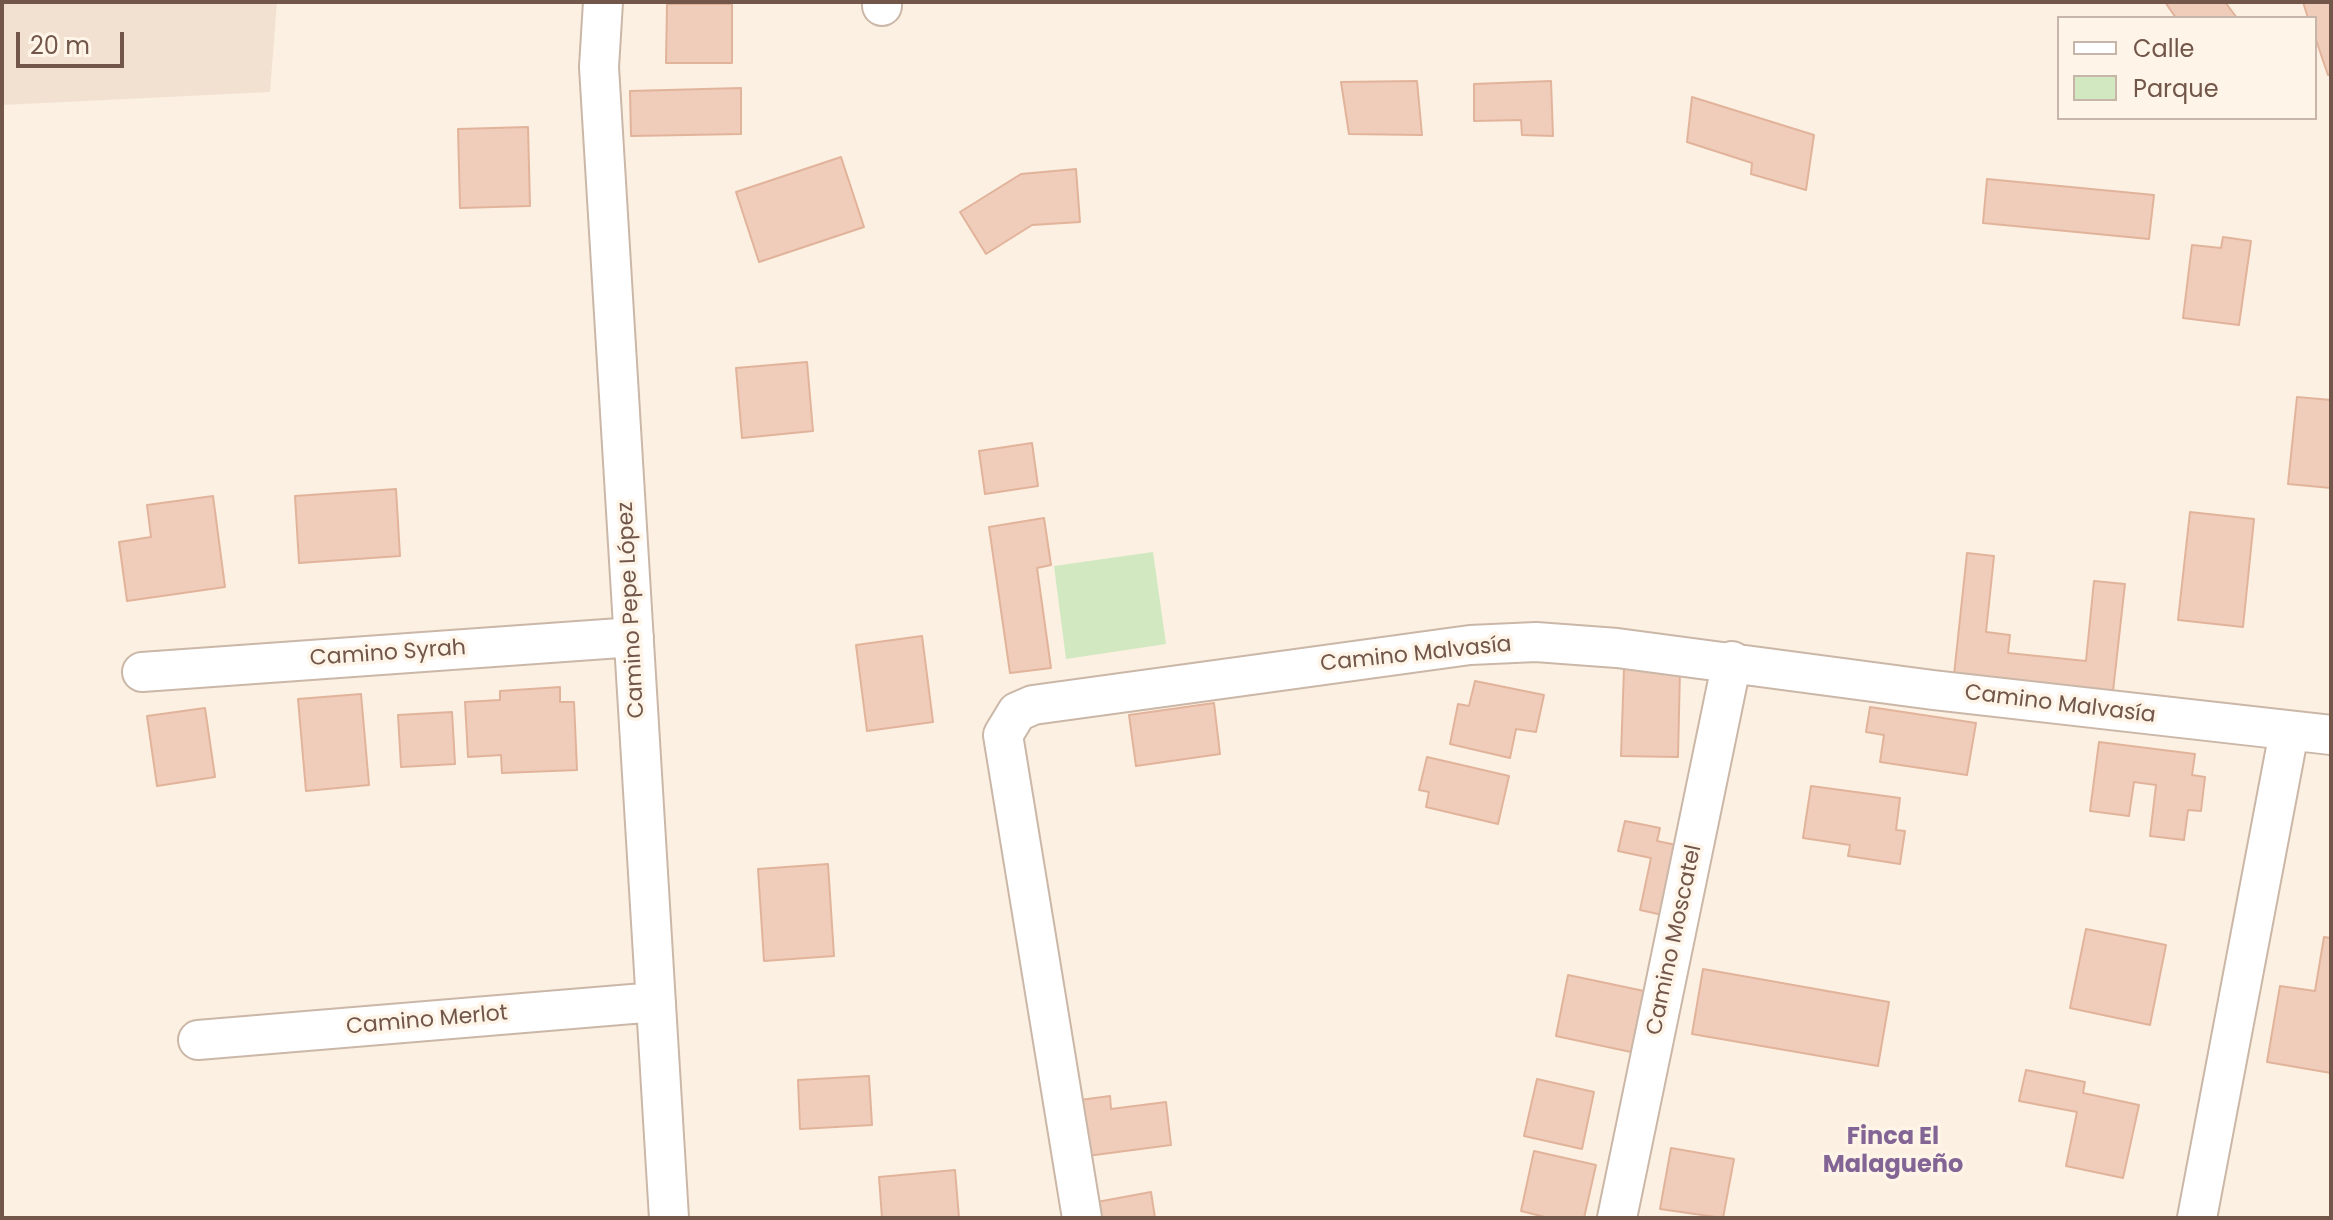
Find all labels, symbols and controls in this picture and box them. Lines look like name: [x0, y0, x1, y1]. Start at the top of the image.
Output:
scale bar: [20, 16, 128, 66]
legend: [2057, 16, 2317, 120]
text: 20 m: [30, 29, 90, 62]
text: Calle: [2133, 32, 2194, 65]
text: Parque: [2133, 72, 2219, 105]
street label: Camino Pepe López: [613, 501, 651, 719]
street label: Camino Malvasía: [1319, 632, 1513, 678]
street label: Camino Syrah: [309, 635, 467, 673]
street label: Camino Malvasía: [1963, 680, 2157, 730]
street label: Camino Moscatel: [1642, 842, 1708, 1038]
street label: Camino Merlot: [345, 1001, 509, 1041]
district label: Finca El Malagueño: [1823, 1124, 1963, 1180]

